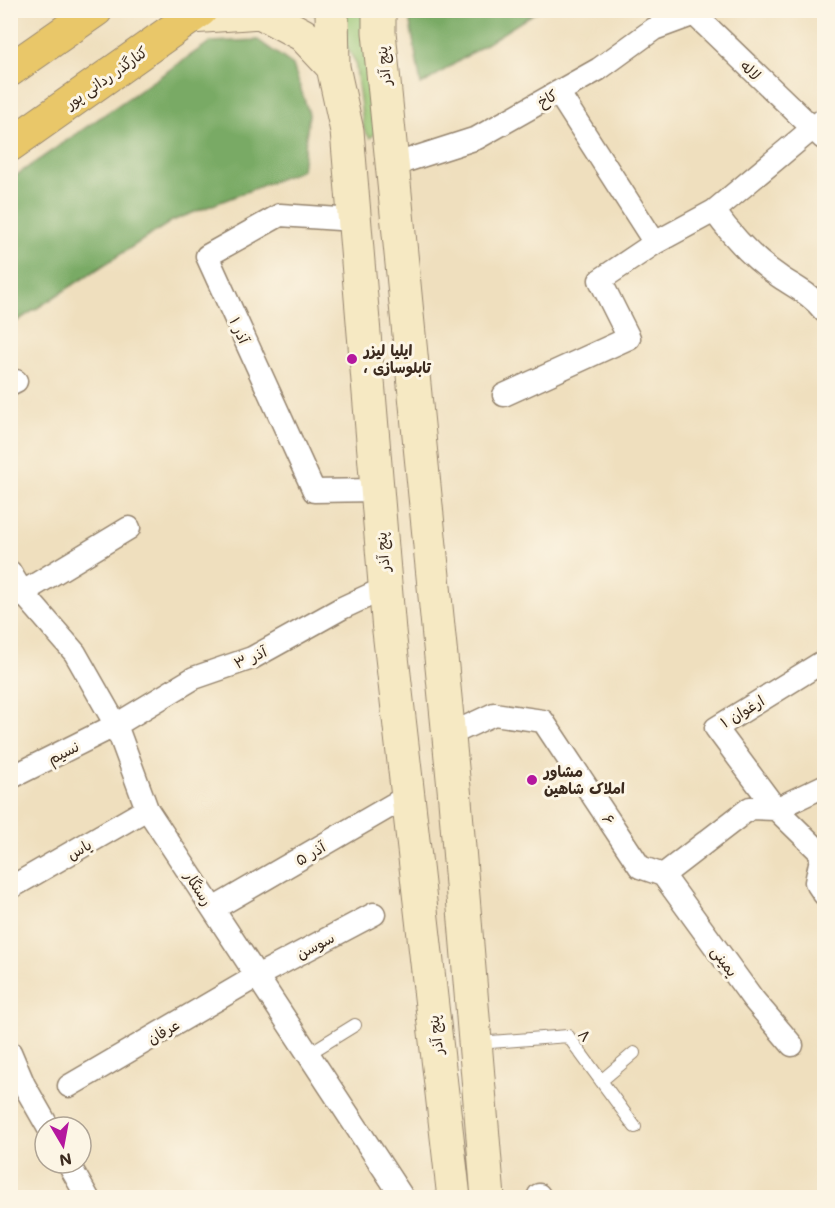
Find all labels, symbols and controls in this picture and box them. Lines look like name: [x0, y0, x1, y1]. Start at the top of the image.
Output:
street label: کنارگذر ردانی پور: [60, 41, 152, 114]
street label: پنج آذر: [371, 45, 396, 88]
street label: لاله: [736, 55, 766, 85]
street label: کاخ: [534, 84, 561, 112]
street label: آذر ۱: [225, 314, 255, 348]
place label: ایلیا لیزر ، تابلوسازی: [362, 340, 431, 378]
marker: ایلیا لیزر ، تابلوسازی: [345, 352, 359, 366]
street label: پنج آذر: [370, 531, 395, 574]
street label: آذر ۳: [231, 640, 271, 673]
street label: ارغوان ۱: [716, 690, 768, 732]
street label: نسیم: [44, 736, 83, 771]
place label: مشاور املاک شاهین: [542, 761, 625, 798]
marker: مشاور املاک شاهین: [525, 773, 539, 787]
street label: ۶: [598, 810, 620, 828]
street label: یاس: [63, 834, 95, 864]
street label: آذر ۵: [291, 836, 330, 870]
street label: رستگار: [180, 866, 218, 909]
street label: سوسن: [293, 927, 337, 963]
street label: یمینی: [706, 942, 743, 981]
street label: عرفان: [143, 1014, 183, 1048]
street label: پنج آذر: [423, 1014, 448, 1057]
street label: ۸: [574, 1024, 596, 1046]
north arrow: [33, 1115, 93, 1175]
text: N: [58, 1149, 74, 1172]

